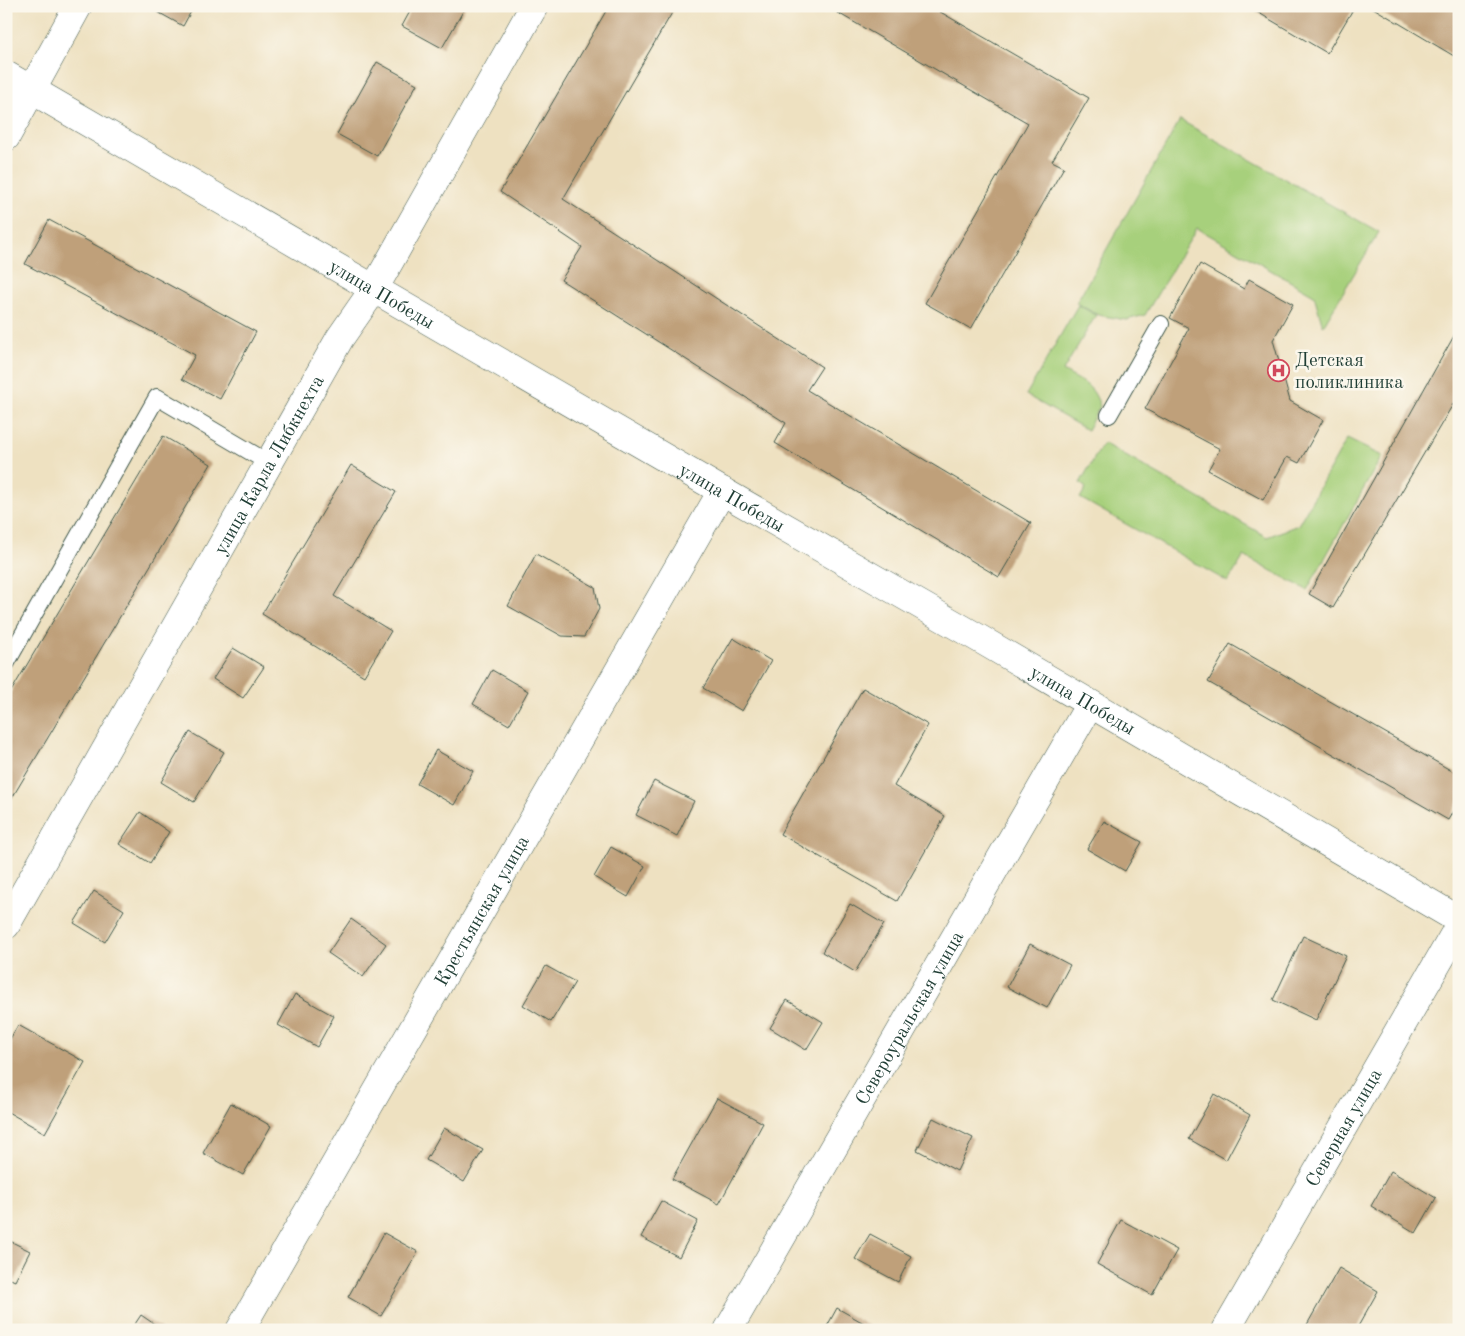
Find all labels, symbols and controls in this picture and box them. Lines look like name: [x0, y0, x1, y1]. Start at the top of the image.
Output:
street label: улица Победы: [325, 258, 437, 334]
place label: Детская поликлиника: [1295, 352, 1404, 393]
hospital icon: Детская поликлиника: [1267, 358, 1291, 382]
street label: улица Карла Либкнехта: [212, 372, 329, 558]
street label: улица Победы: [675, 461, 787, 537]
street label: улица Победы: [1026, 663, 1138, 740]
street label: Крестьянская улица: [433, 833, 534, 990]
street label: Североуральская улица: [853, 928, 969, 1109]
street label: Северная улица: [1304, 1066, 1387, 1191]

